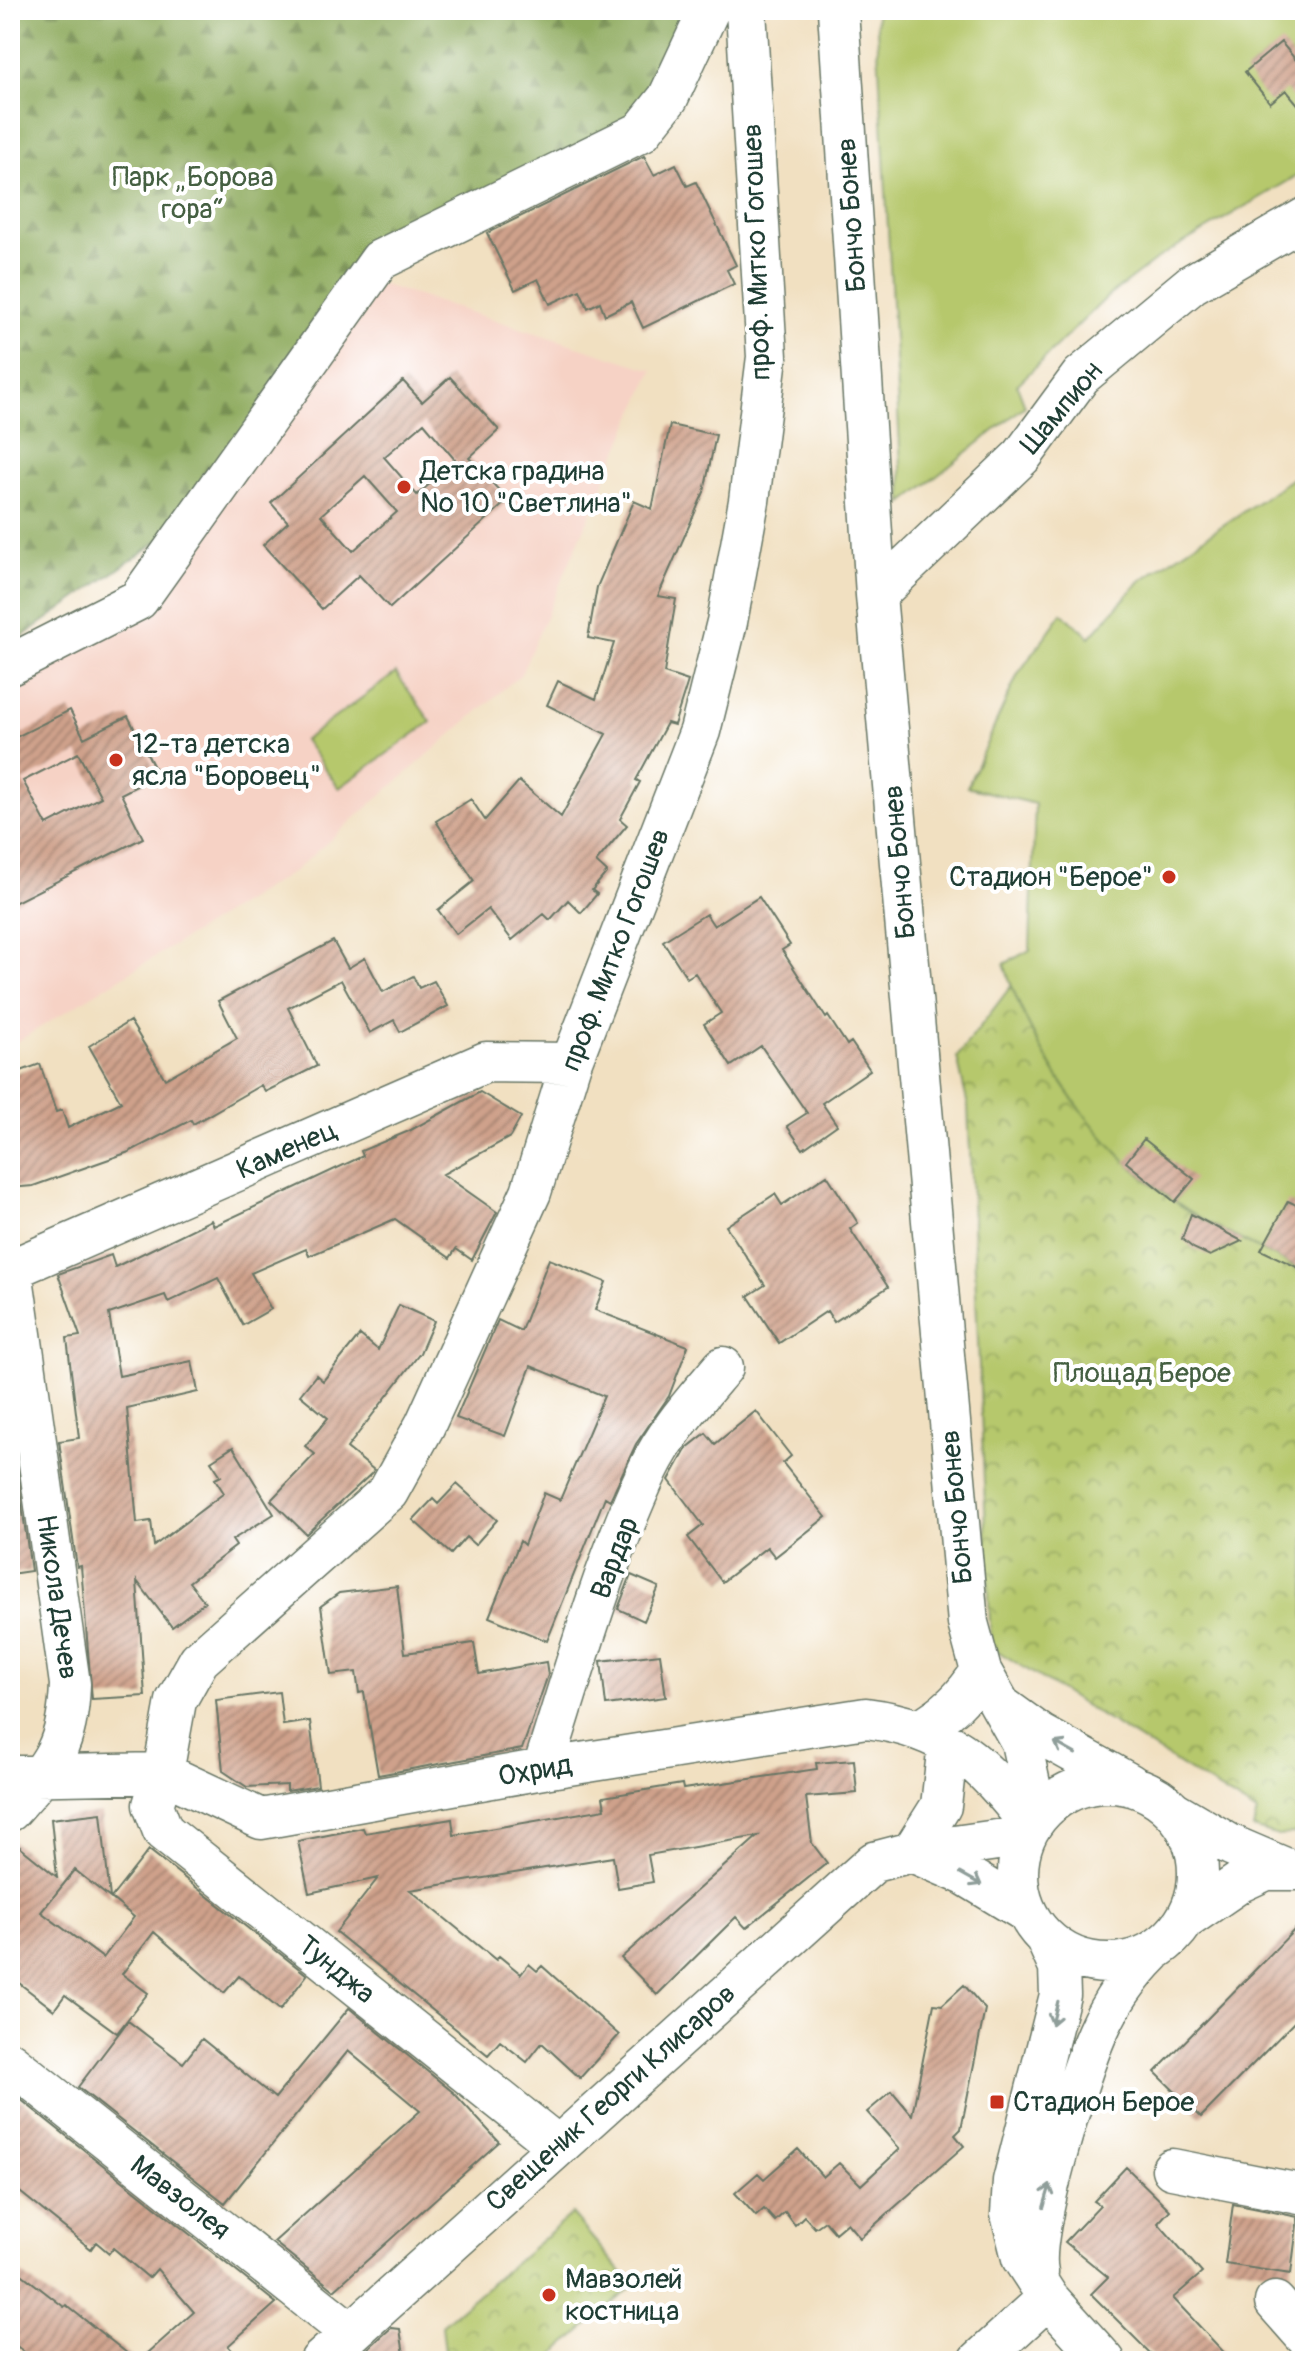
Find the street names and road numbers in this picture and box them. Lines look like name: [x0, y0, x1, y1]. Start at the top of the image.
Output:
street label: проф. Митко Гогошев: [735, 123, 779, 381]
street label: Бончо Бонев: [829, 137, 875, 293]
street label: Шампион: [1013, 355, 1111, 461]
street label: Бончо Бонев: [876, 784, 924, 940]
street label: проф. Митко Гогошев: [554, 824, 678, 1076]
street label: Каменец: [231, 1112, 343, 1188]
street label: Бончо Бонев: [933, 1429, 981, 1585]
street label: Никола Дечев: [28, 1512, 86, 1682]
street label: Вардар: [583, 1512, 647, 1604]
street label: Охрид: [495, 1747, 575, 1795]
street label: Тунджа: [290, 1928, 382, 2012]
street label: Свещеник Георги Клисаров: [479, 1976, 743, 2220]
street label: Мавзолея: [123, 2148, 237, 2248]

